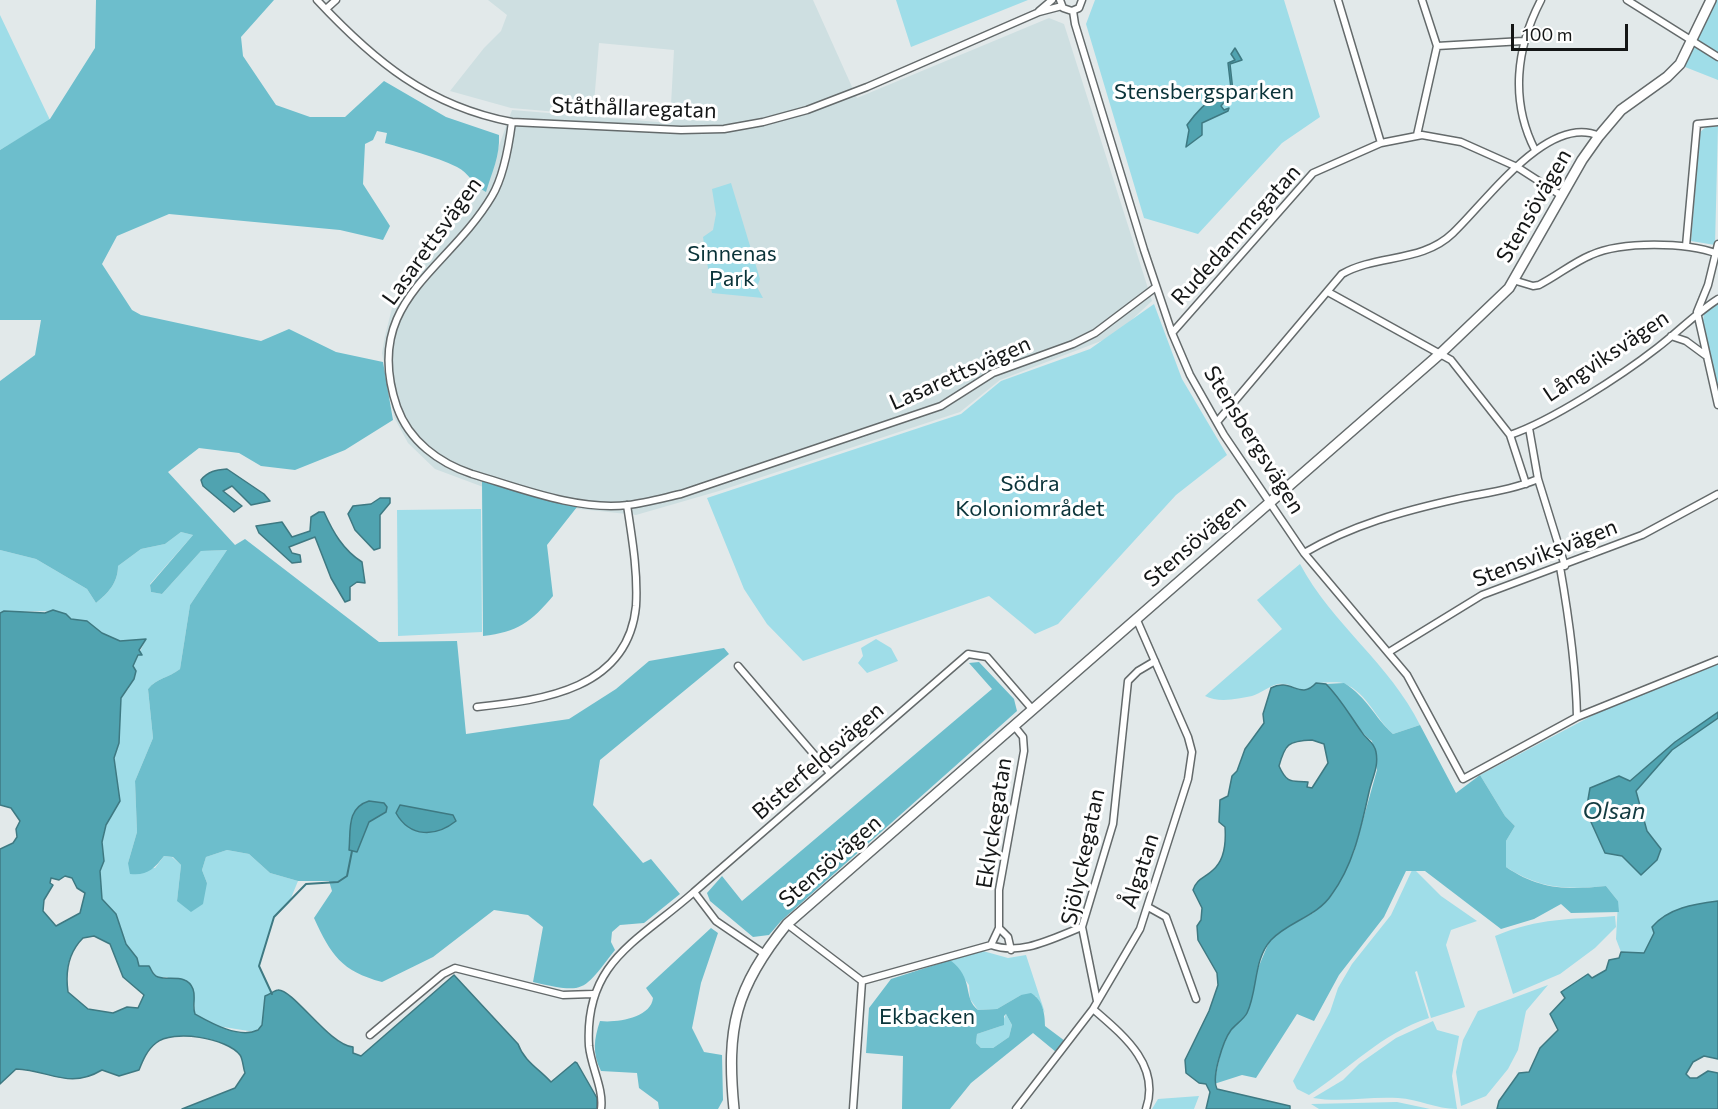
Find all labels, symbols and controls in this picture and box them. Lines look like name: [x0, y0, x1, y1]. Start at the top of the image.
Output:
scale bar: [1514, 12, 1631, 50]
text: 100 m: [1522, 23, 1572, 45]
park label: Stensbergsparken: [1114, 79, 1294, 105]
street label: Ståthållaregatan: [551, 92, 717, 124]
street label: Stensövägen: [1491, 144, 1577, 268]
street label: Rudedammsgatan: [1166, 159, 1306, 311]
street label: Lasarettsvägen: [377, 172, 487, 310]
park label: Sinnenas Park: [687, 241, 777, 292]
street label: Långviksvägen: [1538, 304, 1674, 408]
street label: Lasarettsvägen: [885, 330, 1035, 416]
street label: Stensbergsvägen: [1198, 361, 1310, 519]
park label: Södra Koloniområdet: [955, 471, 1105, 522]
street label: Stensövägen: [1138, 489, 1252, 593]
street label: Stensviksvägen: [1469, 513, 1621, 593]
street label: Bisterfeldsvägen: [747, 697, 889, 825]
street label: Eklyckegatan: [971, 756, 1017, 890]
street label: Sjölyckegatan: [1056, 786, 1110, 928]
water label: Olsan: [1583, 797, 1645, 825]
street label: Stensövägen: [773, 809, 887, 913]
street label: Ålgatan: [1116, 830, 1164, 912]
park label: Ekbacken: [879, 1004, 975, 1030]

